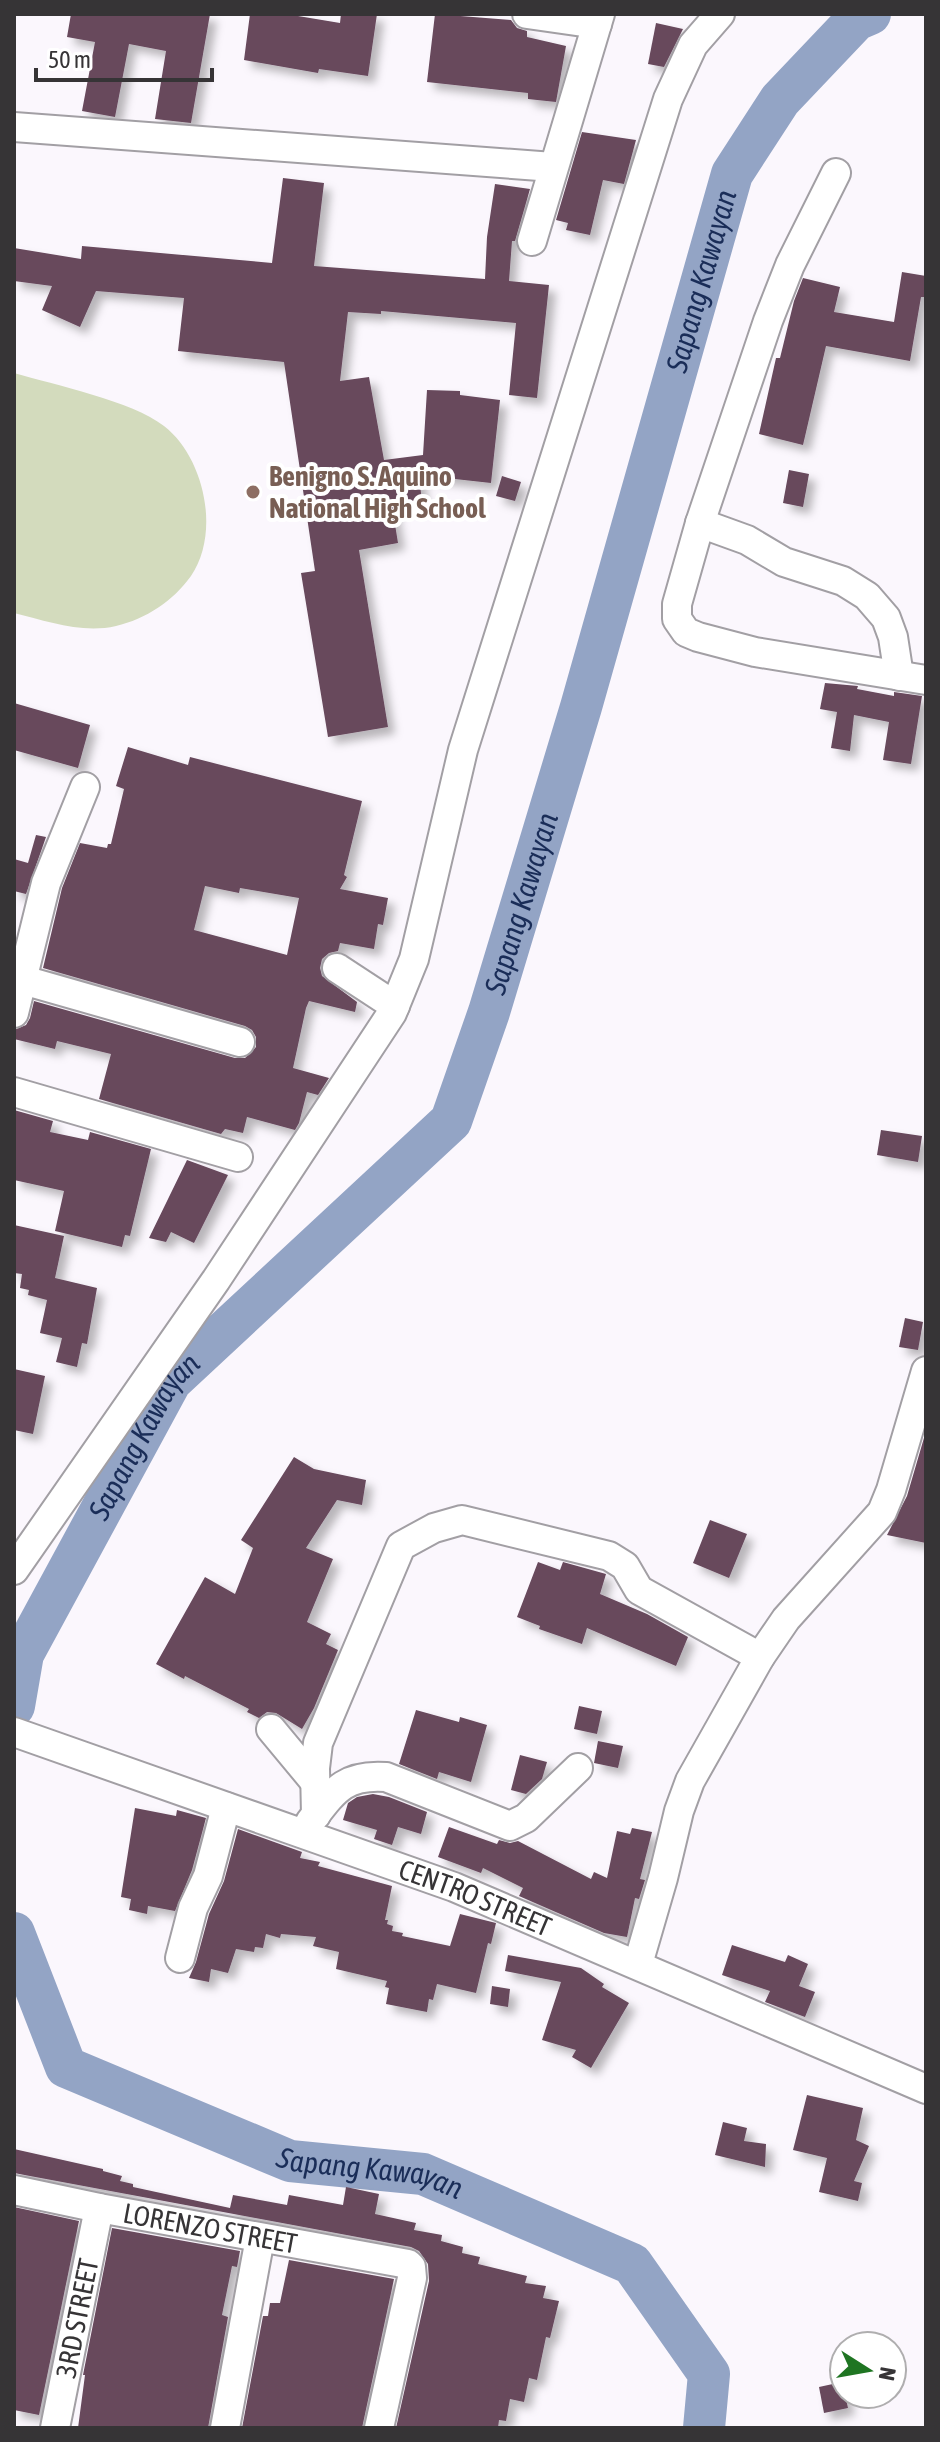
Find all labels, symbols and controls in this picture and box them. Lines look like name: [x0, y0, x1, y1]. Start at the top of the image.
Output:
scale bar: [36, 32, 212, 82]
text: 50 m: [48, 46, 91, 73]
water label: Sapang Kawayan: [658, 186, 743, 377]
place label: Benigno S. Aquino National High School: [269, 460, 486, 524]
marker: Benigno S. Aquino National High School: [244, 483, 262, 501]
water label: Sapang Kawayan: [477, 809, 564, 999]
water label: Sapang Kawayan: [81, 1346, 206, 1526]
street label: CENTRO STREET: [395, 1853, 556, 1943]
water label: Sapang Kawayan: [271, 2139, 468, 2205]
street label: LORENZO STREET: [121, 2197, 300, 2260]
street label: 3RD STREET: [49, 2256, 105, 2381]
north arrow: [828, 2330, 908, 2410]
text: N: [874, 2365, 902, 2383]

